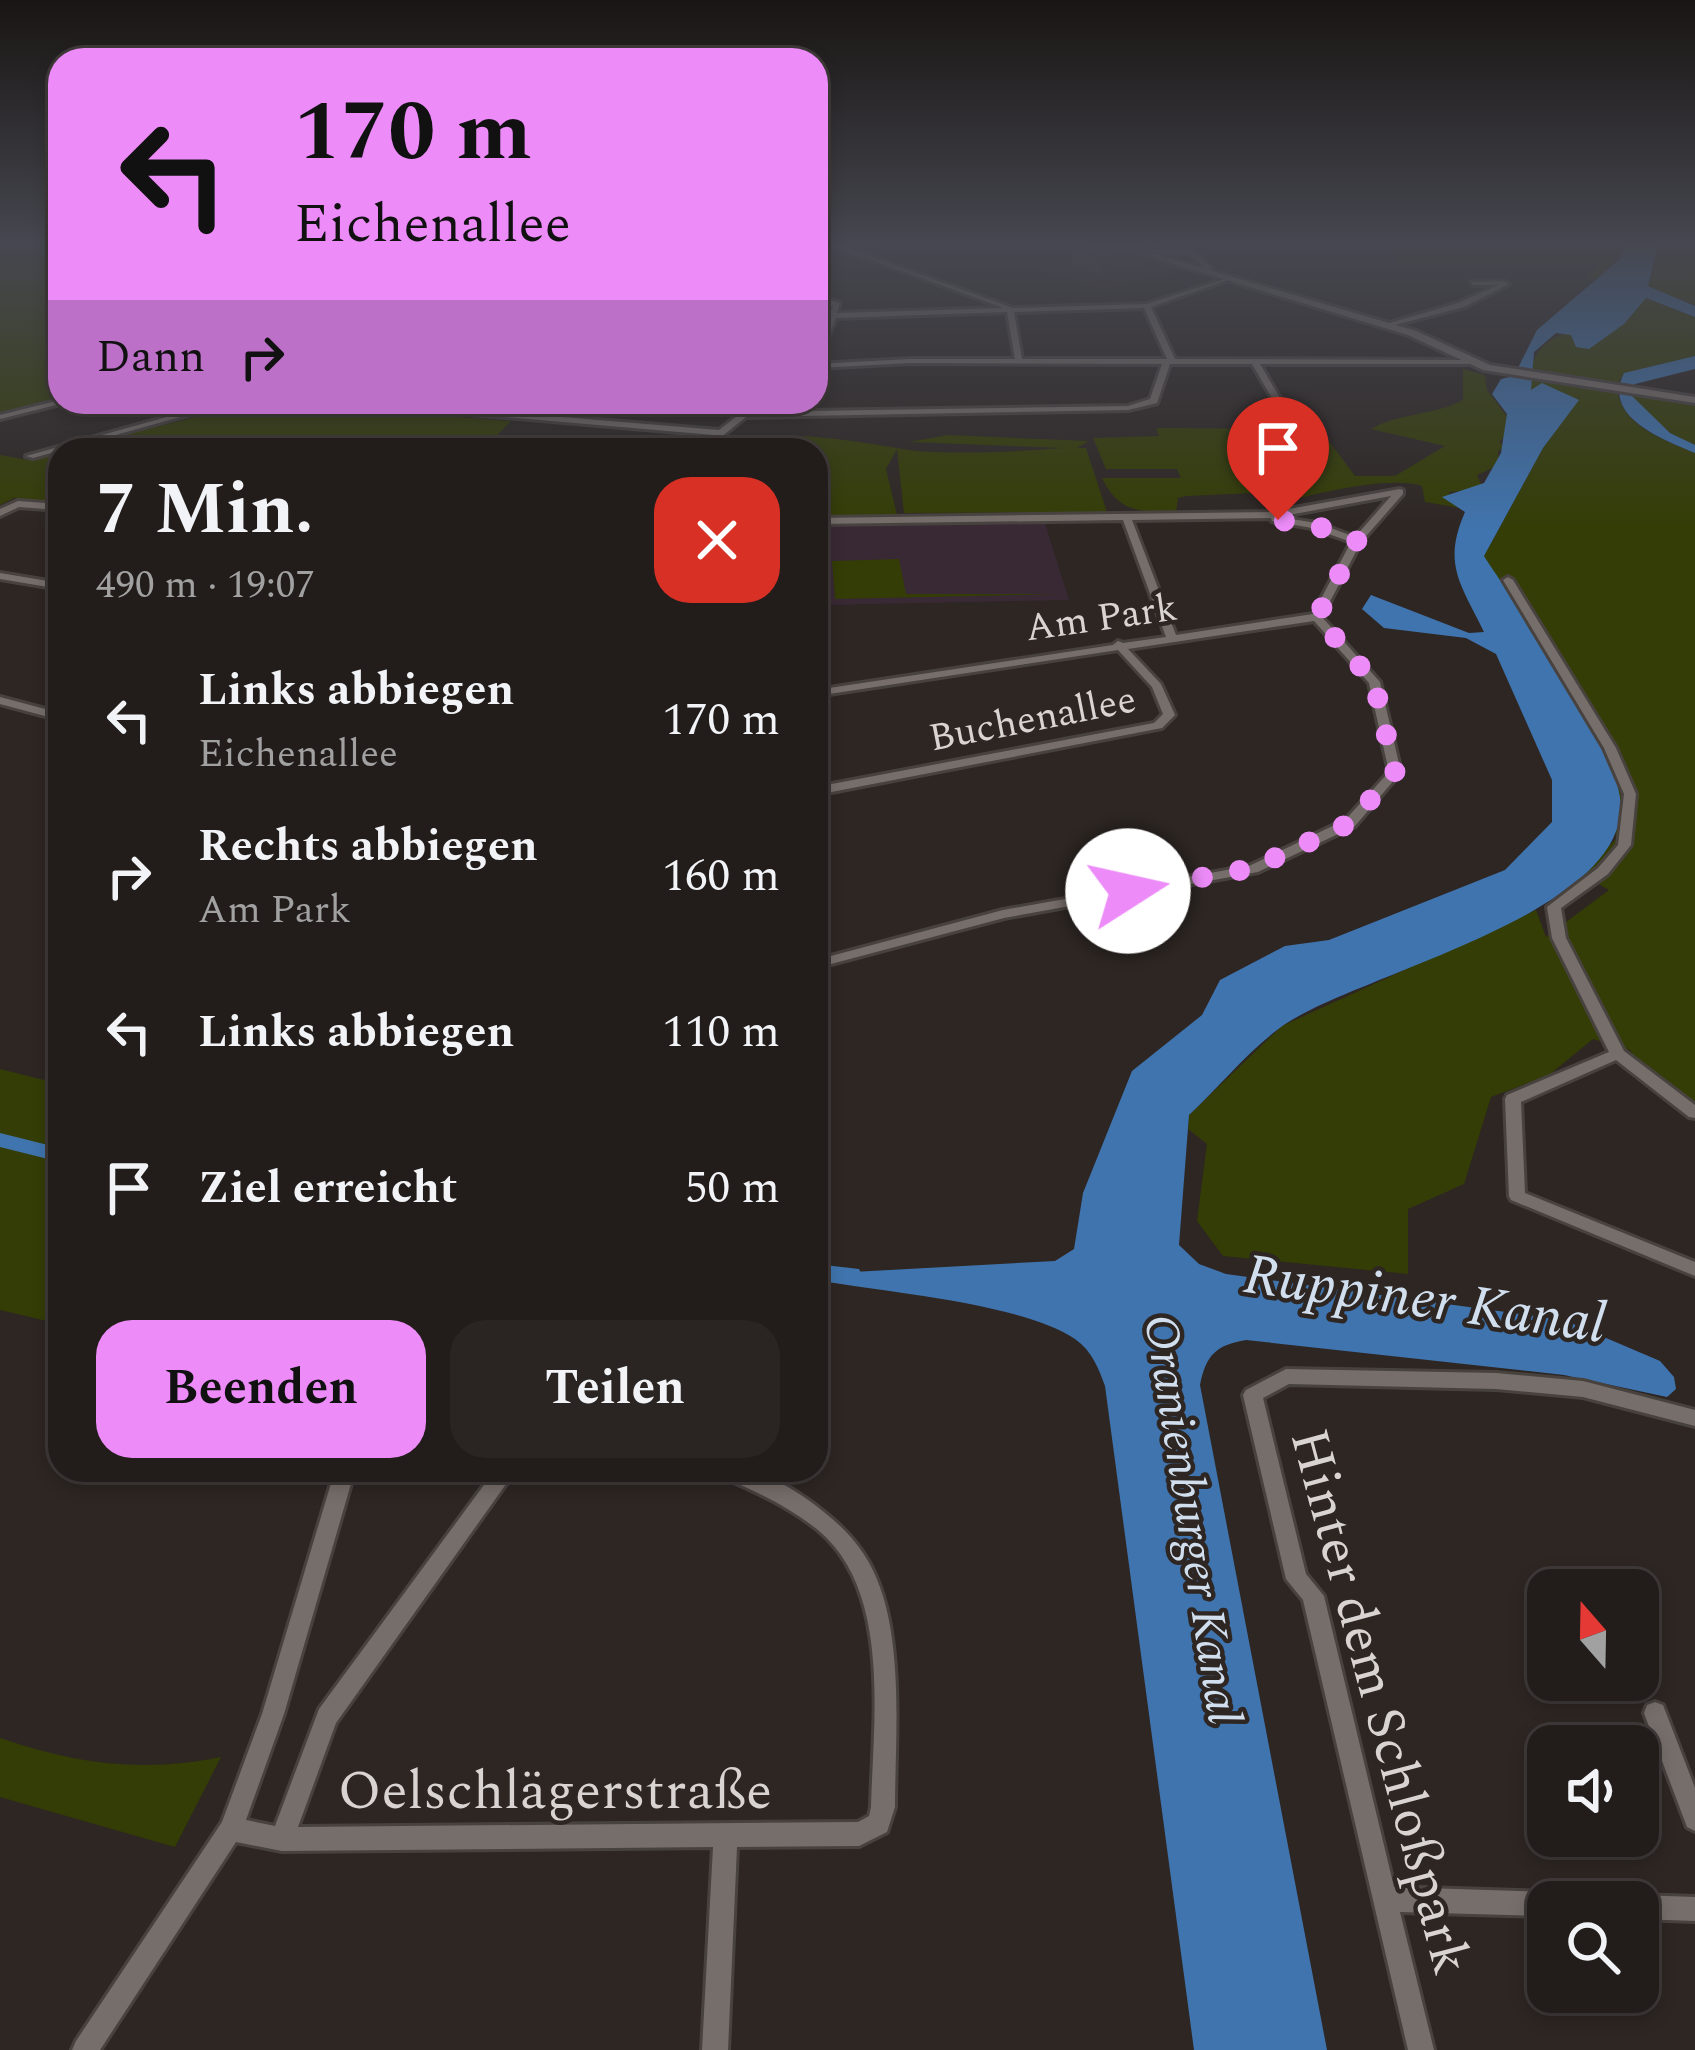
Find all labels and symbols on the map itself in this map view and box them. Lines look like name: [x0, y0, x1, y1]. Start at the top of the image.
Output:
pin: [1227, 397, 1329, 520]
street label: Am Park: [1022, 579, 1181, 658]
street label: Buchenallee: [924, 670, 1141, 768]
position arrow: [1065, 828, 1191, 954]
water label: Ruppiner Kanal: [1238, 1232, 1611, 1368]
water label: Oranienburger Kanal: [1123, 1309, 1260, 1729]
street label: Hinter dem Schloßpark: [1267, 1420, 1491, 1984]
north arrow: [1527, 1569, 1659, 1701]
street label: Oelschlägerstraße: [338, 1751, 772, 1833]

